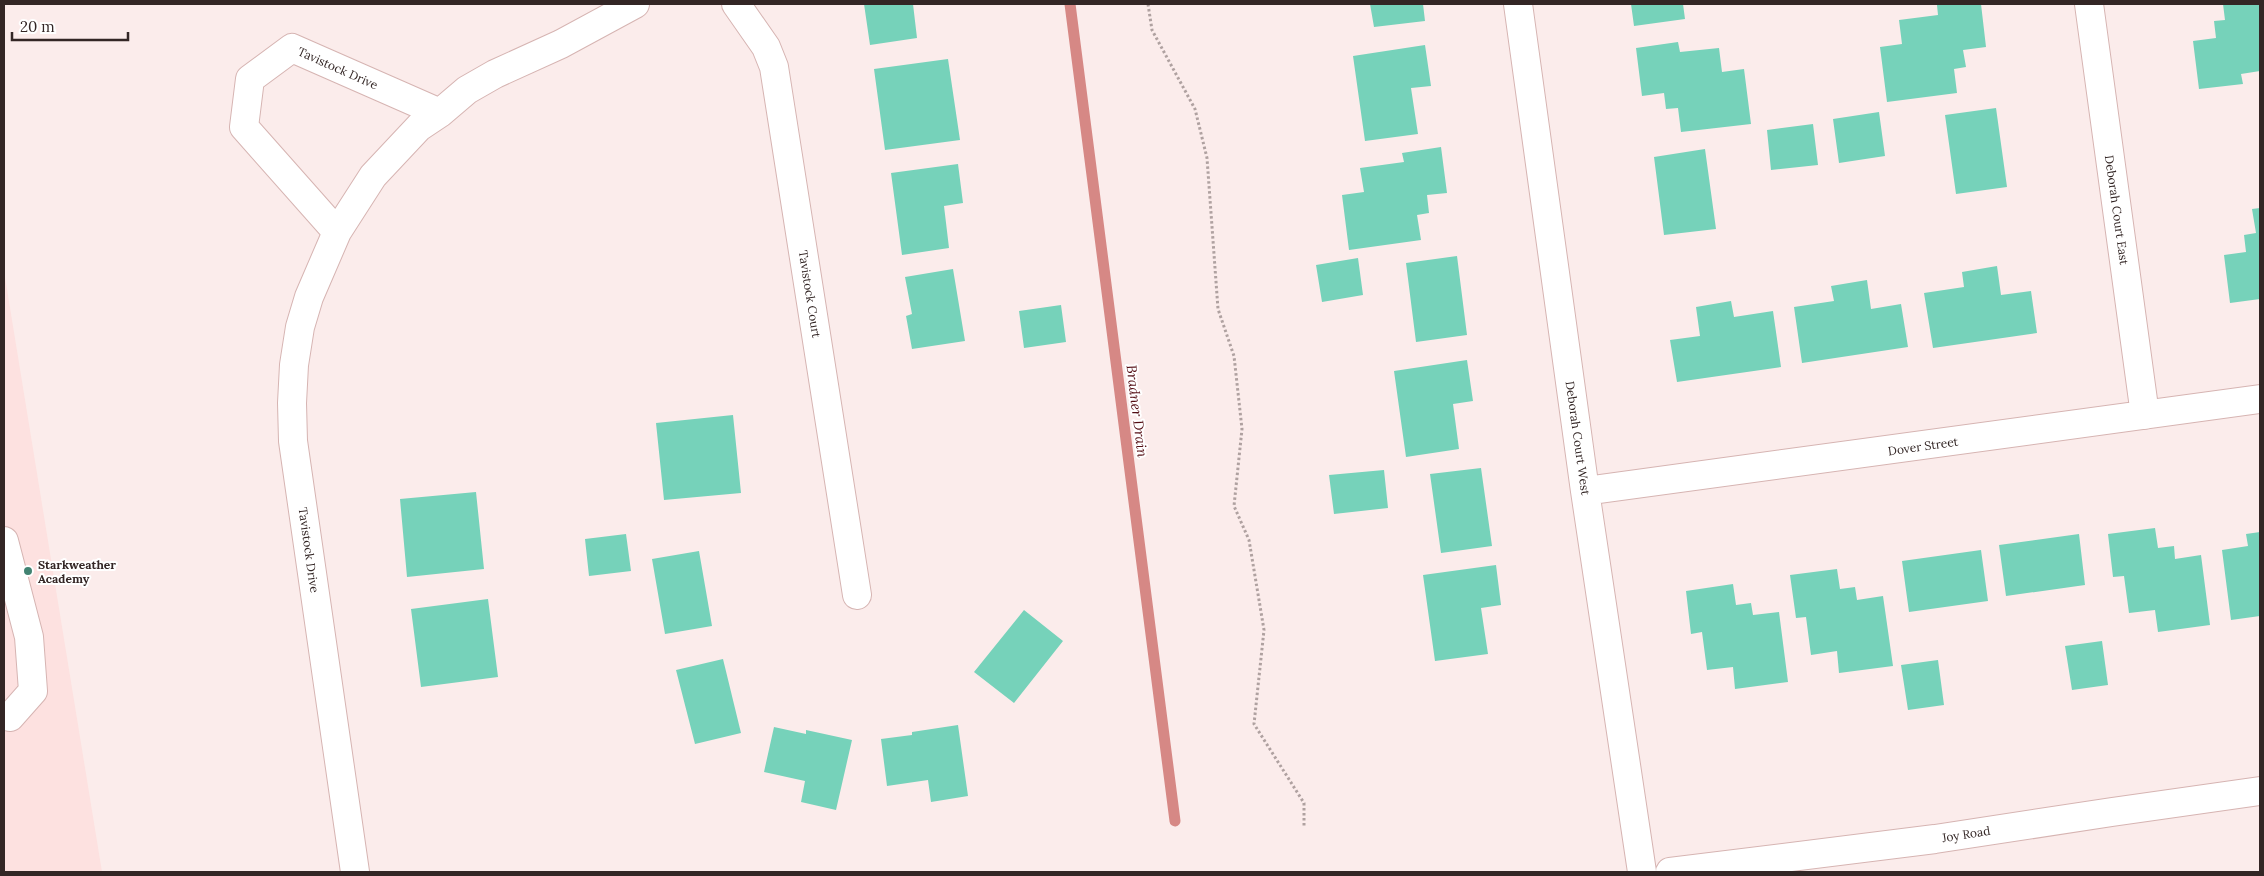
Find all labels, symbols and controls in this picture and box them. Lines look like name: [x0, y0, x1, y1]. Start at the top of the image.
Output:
scale bar: [12, 10, 129, 42]
text: 20 m: [20, 17, 55, 36]
street label: Tavistock Drive: [296, 44, 381, 93]
street label: Deborah Court East: [2102, 154, 2132, 266]
street label: Tavistock Court: [796, 249, 824, 339]
water label: Bradner Drain: [1122, 364, 1152, 459]
street label: Deborah Court West: [1563, 380, 1593, 496]
street label: Dover Street: [1887, 434, 1959, 458]
street label: Tavistock Drive: [296, 506, 322, 594]
place label: Starkweather Academy: [38, 557, 116, 586]
marker: Starkweather Academy: [22, 565, 34, 577]
street label: Joy Road: [1940, 823, 1991, 845]

